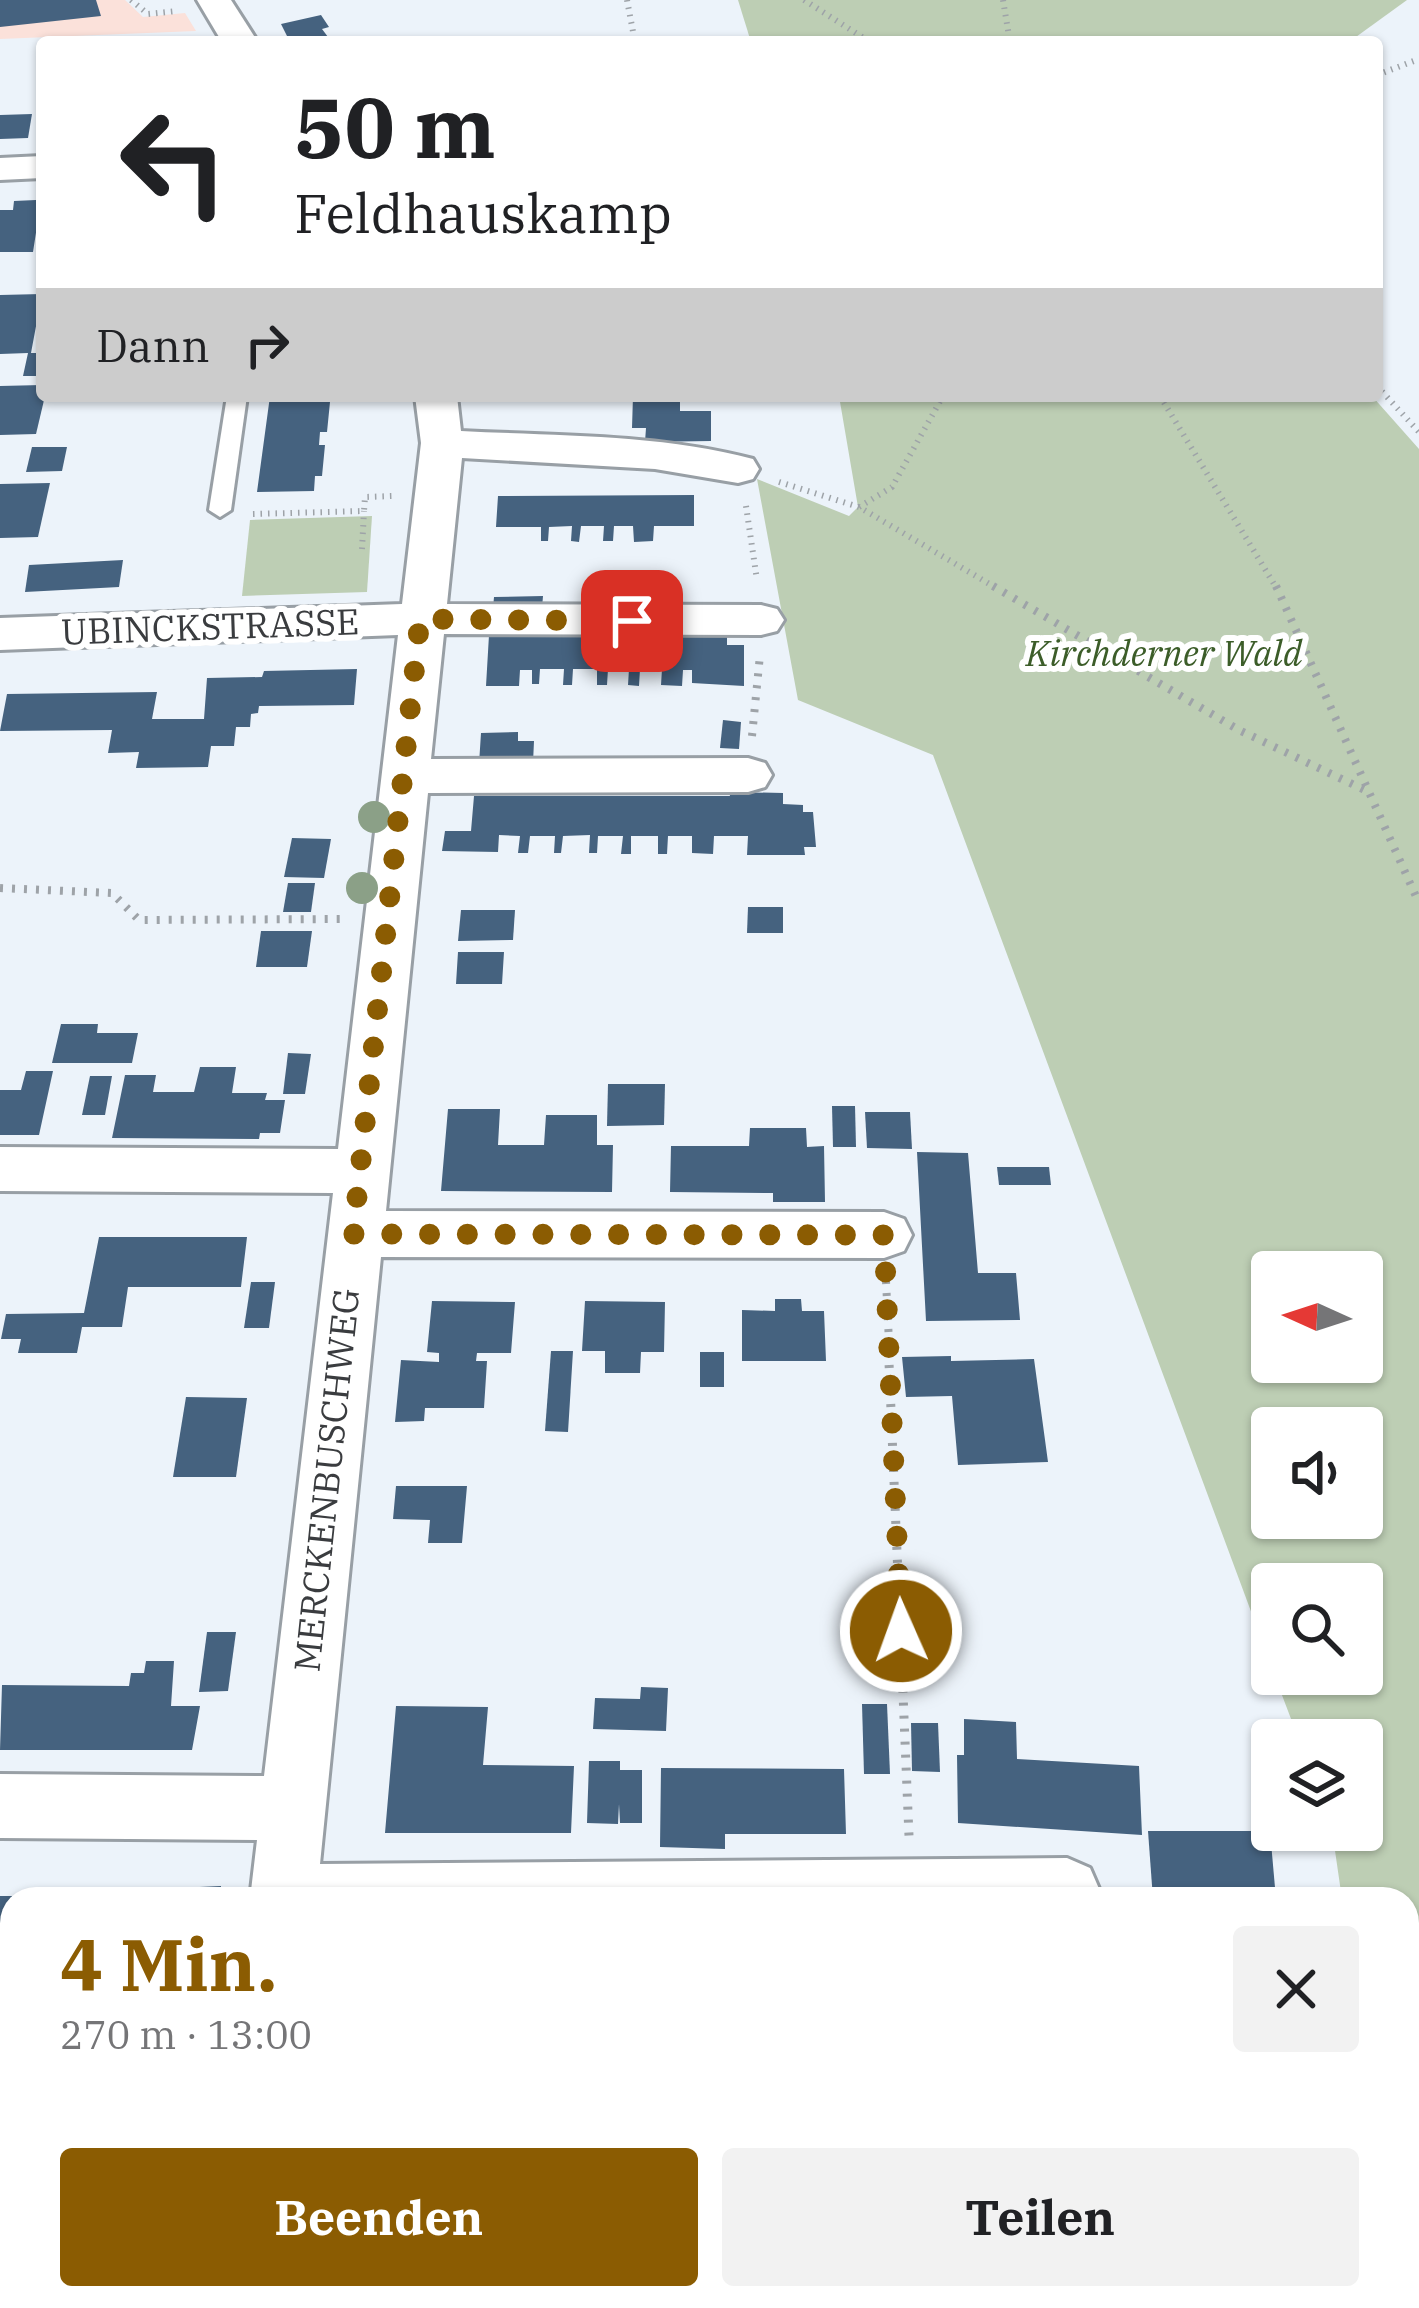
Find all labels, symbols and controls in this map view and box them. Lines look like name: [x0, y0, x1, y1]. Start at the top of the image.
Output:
text: 50 m: [294, 72, 496, 181]
icon: left: [96, 84, 252, 240]
text: Feldhauskamp: [294, 178, 672, 248]
icon: right: [234, 312, 300, 378]
text: Dann: [96, 316, 210, 374]
pin: [581, 570, 683, 672]
icon: arrive: [599, 588, 665, 654]
street label: UBINCKSTRASSE: [60, 597, 360, 655]
park label: Kirchderner Wald: [1025, 629, 1303, 676]
north arrow: [1251, 1251, 1383, 1383]
map controls: [1251, 1251, 1383, 1851]
street label: MERCKENBUSCHWEG: [282, 1286, 370, 1674]
button: sound: [1251, 1407, 1383, 1539]
button: search: [1251, 1563, 1383, 1695]
position arrow: [838, 1568, 964, 1694]
button: layers: [1251, 1719, 1383, 1851]
text: 4 Min.: [60, 1917, 277, 2011]
button: close: [1233, 1926, 1359, 2052]
text: 270 m · 13:00: [60, 2009, 312, 2060]
button: Beenden: [60, 2148, 698, 2286]
button: Teilen: [722, 2148, 1359, 2286]

